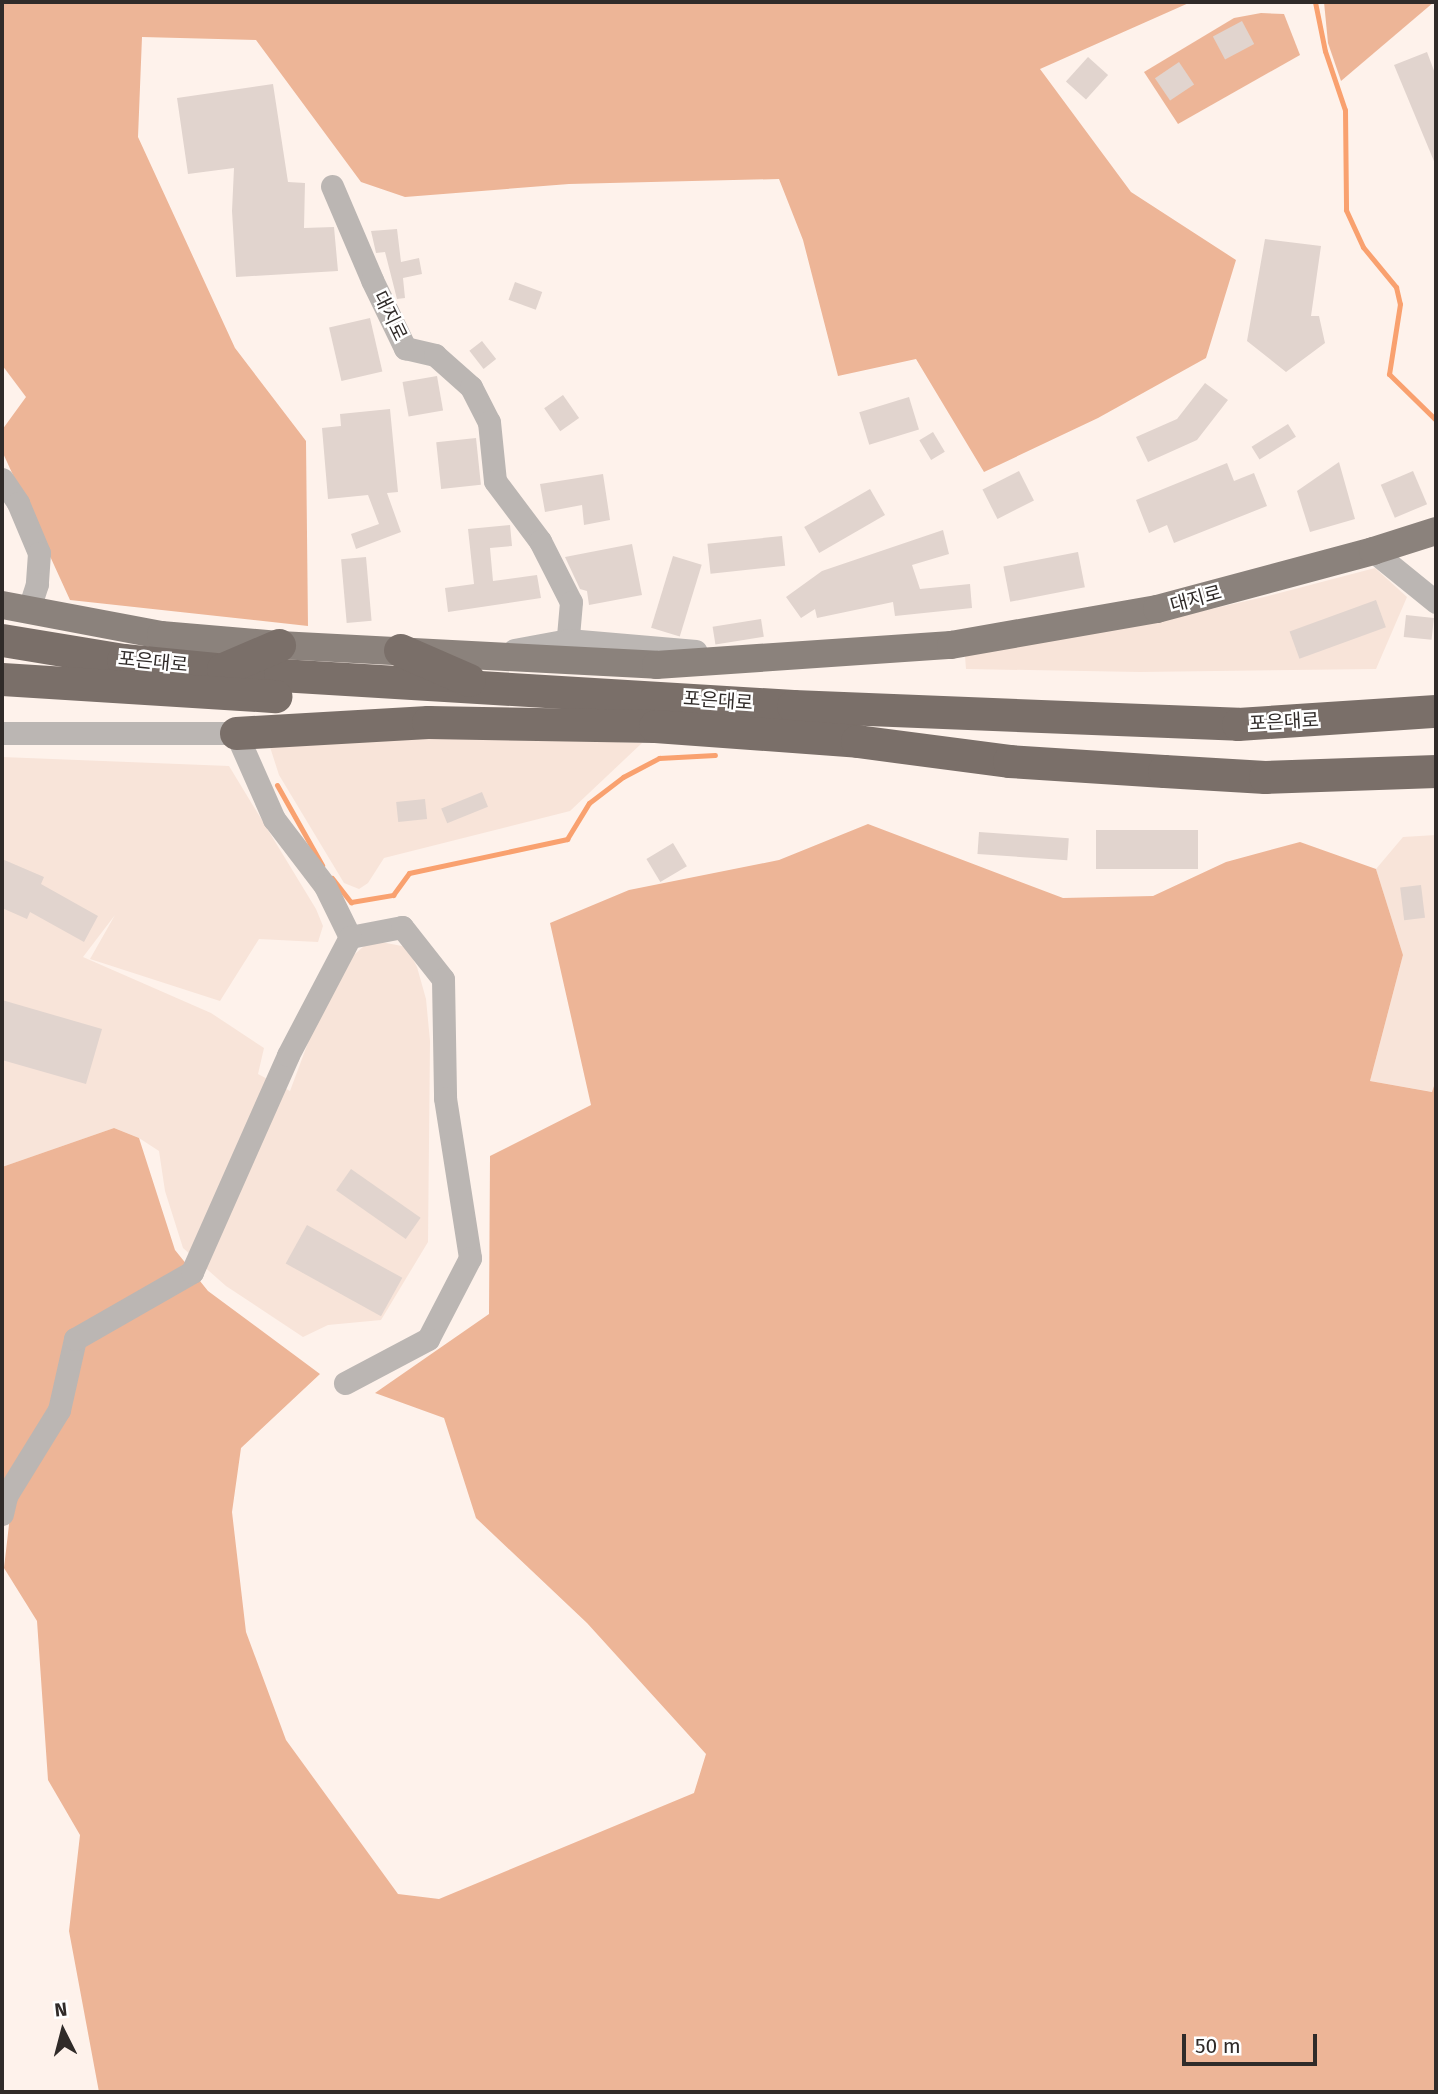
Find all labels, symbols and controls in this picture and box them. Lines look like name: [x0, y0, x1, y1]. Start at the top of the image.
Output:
street label: 대지로: [368, 287, 412, 345]
street label: 대지로: [1168, 581, 1224, 617]
street label: 포은대로: [117, 647, 189, 677]
street label: 포은대로: [682, 687, 754, 715]
street label: 포은대로: [1248, 709, 1320, 735]
north arrow: [28, 1996, 98, 2066]
text: N: [53, 1998, 68, 2022]
scale bar: [1186, 2021, 1321, 2064]
text: 50 m: [1195, 2033, 1241, 2059]

